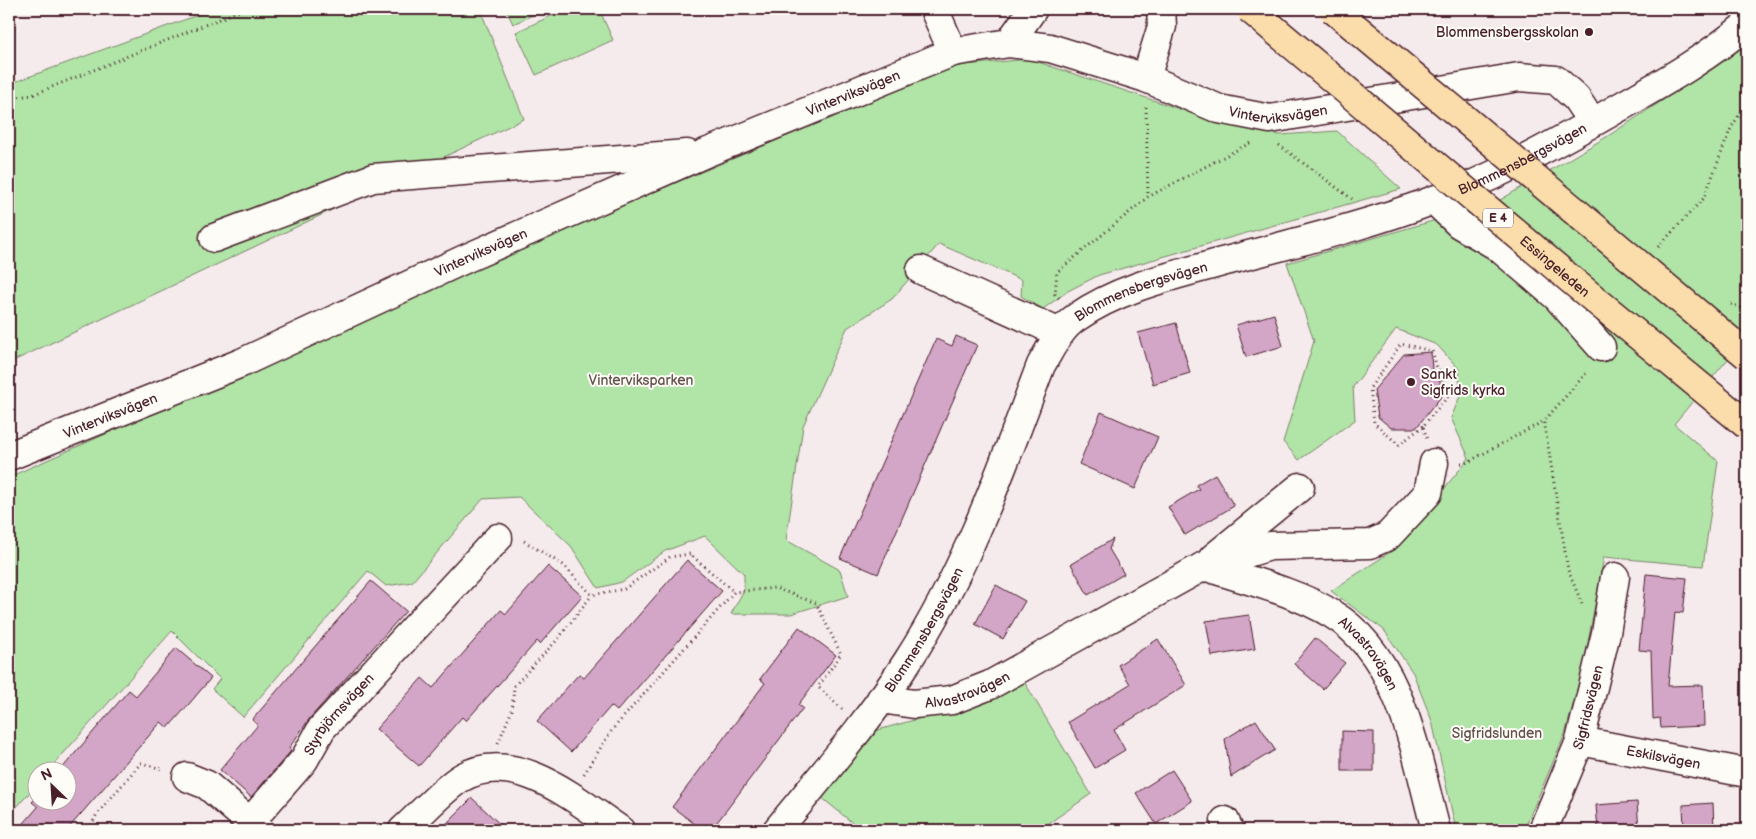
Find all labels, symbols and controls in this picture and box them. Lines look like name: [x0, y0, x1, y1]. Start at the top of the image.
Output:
place label: Blommensbergsskolan: [1436, 24, 1579, 41]
marker: Blommensbergsskolan: [1583, 26, 1595, 38]
street label: Vinterviksvägen: [804, 67, 903, 120]
street label: Vinterviksvägen: [1227, 101, 1329, 128]
street label: Blommensbergsvägen: [1456, 120, 1590, 199]
road number: E 4: [1483, 208, 1513, 228]
street label: Vinterviksvägen: [432, 225, 530, 281]
street label: Essingeleden: [1516, 232, 1593, 301]
street label: Blommensbergsvägen: [1071, 258, 1210, 325]
place label: Sankt Sigfrids kyrka: [1421, 366, 1505, 399]
park label: Vinterviksparken: [589, 372, 693, 389]
marker: Sankt Sigfrids kyrka: [1405, 376, 1417, 388]
street label: Vinterviksvägen: [61, 389, 160, 442]
street label: Blommensbergsvägen: [881, 565, 967, 696]
street label: Alvastravägen: [1335, 613, 1401, 693]
street label: Sigfridsvägen: [1569, 663, 1607, 752]
street label: Alvastravägen: [924, 668, 1013, 712]
street label: Styrbjörnsvägen: [300, 670, 378, 758]
park label: Sigfridslunden: [1452, 725, 1542, 742]
street label: Eskilsvägen: [1625, 742, 1702, 773]
north arrow: [28, 762, 78, 812]
text: N: [38, 765, 55, 785]

